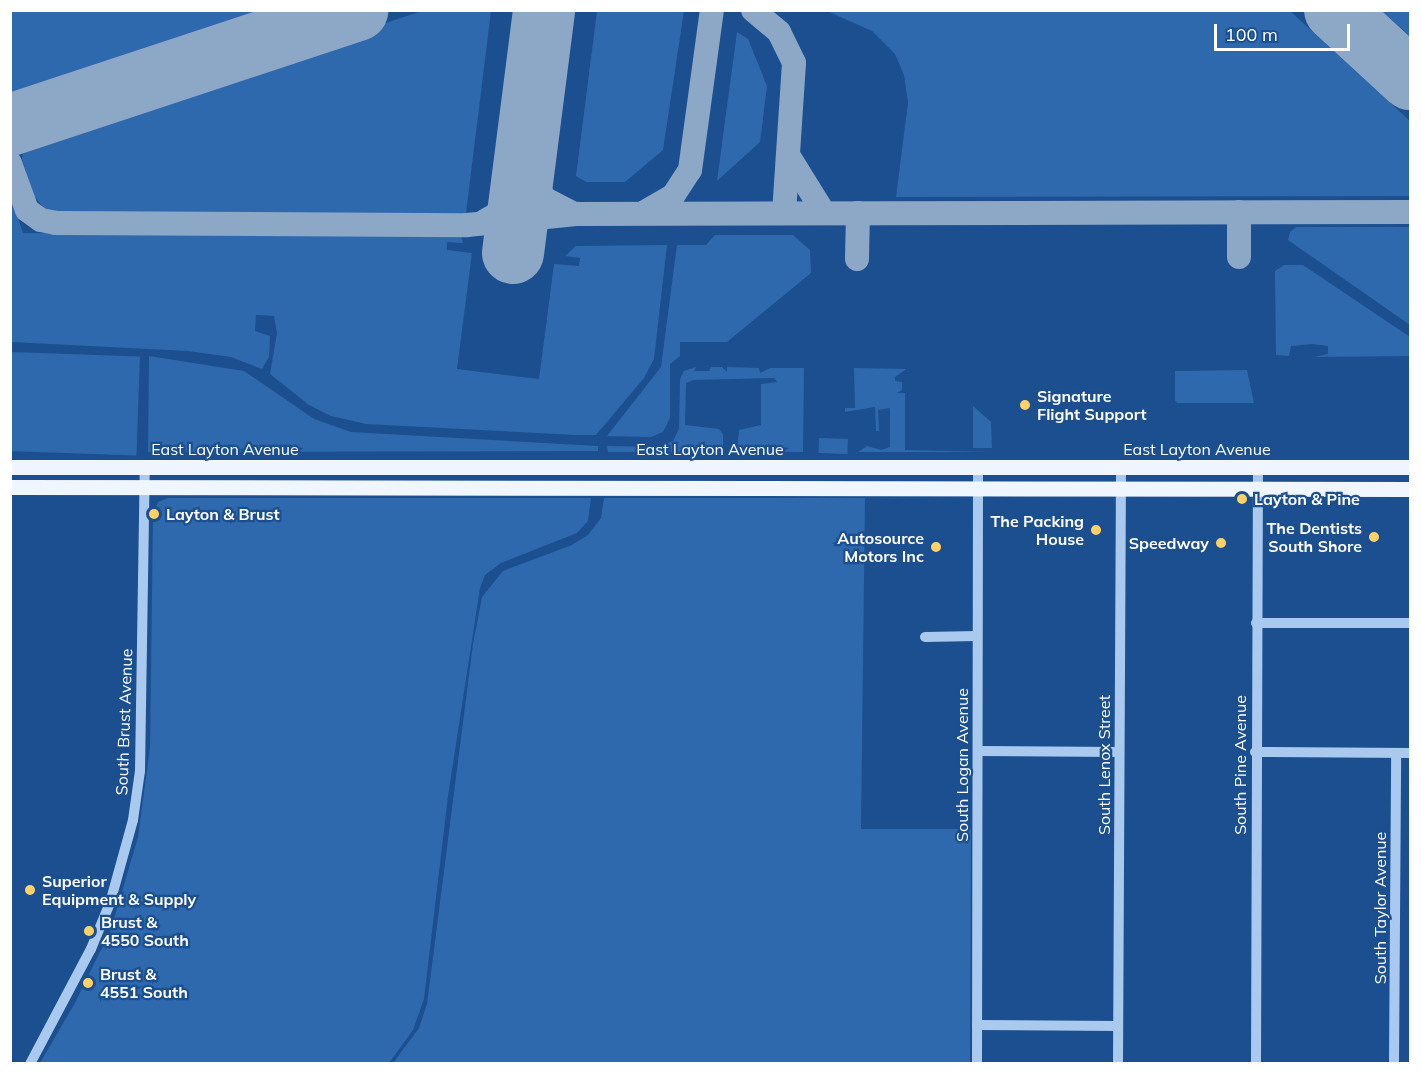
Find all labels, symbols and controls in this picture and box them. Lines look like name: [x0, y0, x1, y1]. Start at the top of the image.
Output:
scale bar: [1217, 12, 1354, 50]
text: 100 m: [1225, 23, 1278, 46]
place label: Signature Flight Support: [1037, 386, 1147, 424]
marker: Signature Flight Support: [1018, 398, 1032, 412]
street label: East Layton Avenue: [151, 439, 299, 459]
street label: East Layton Avenue: [636, 439, 784, 459]
street label: East Layton Avenue: [1123, 439, 1271, 459]
place label: Layton & Pine: [1254, 489, 1360, 509]
marker: Layton & Pine: [1235, 492, 1249, 506]
place label: Layton & Brust: [166, 504, 279, 524]
marker: Layton & Brust: [147, 507, 161, 521]
place label: The Packing House: [990, 511, 1084, 549]
place label: The Dentists South Shore: [1266, 518, 1362, 556]
marker: The Packing House: [1089, 523, 1103, 537]
place label: Autosource Motors Inc: [837, 528, 924, 566]
marker: The Dentists South Shore: [1367, 530, 1381, 544]
place label: Speedway: [1129, 533, 1209, 553]
marker: Speedway: [1214, 536, 1228, 550]
marker: Autosource Motors Inc: [929, 540, 943, 554]
street label: South Brust Avenue: [112, 648, 136, 796]
street label: South Logan Avenue: [952, 688, 972, 842]
street label: South Lenox Street: [1094, 695, 1114, 835]
street label: South Pine Avenue: [1230, 695, 1250, 835]
street label: South Taylor Avenue: [1370, 832, 1390, 984]
place label: Superior Equipment & Supply: [42, 871, 196, 909]
marker: Superior Equipment & Supply: [23, 883, 37, 897]
place label: Brust & 4550 South: [101, 912, 189, 950]
marker: Brust & 4550 South: [82, 924, 96, 938]
place label: Brust & 4551 South: [100, 964, 188, 1002]
marker: Brust & 4551 South: [81, 976, 95, 990]

